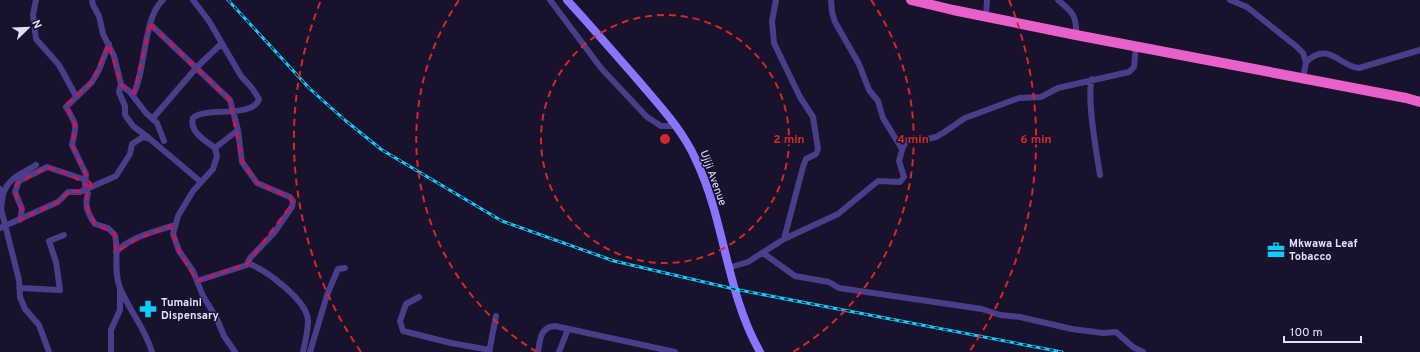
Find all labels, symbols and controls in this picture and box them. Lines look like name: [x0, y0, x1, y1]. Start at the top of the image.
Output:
north arrow: [8, 8, 48, 48]
text: N: [28, 18, 44, 31]
centre of rings: [658, 132, 672, 146]
text: 2 min: [773, 132, 805, 148]
text: 4 min: [897, 132, 929, 148]
text: 6 min: [1020, 132, 1052, 148]
street label: Ujiji Avenue: [697, 148, 730, 208]
place label: Mkwawa Leaf Tobacco: [1289, 237, 1357, 264]
office icon: Mkwawa Leaf Tobacco: [1266, 240, 1286, 260]
place label: Tumaini Dispensary: [161, 296, 219, 323]
pharmacy icon: Tumaini Dispensary: [138, 299, 158, 319]
scale bar: [1284, 318, 1361, 344]
text: 100 m: [1290, 325, 1323, 341]

